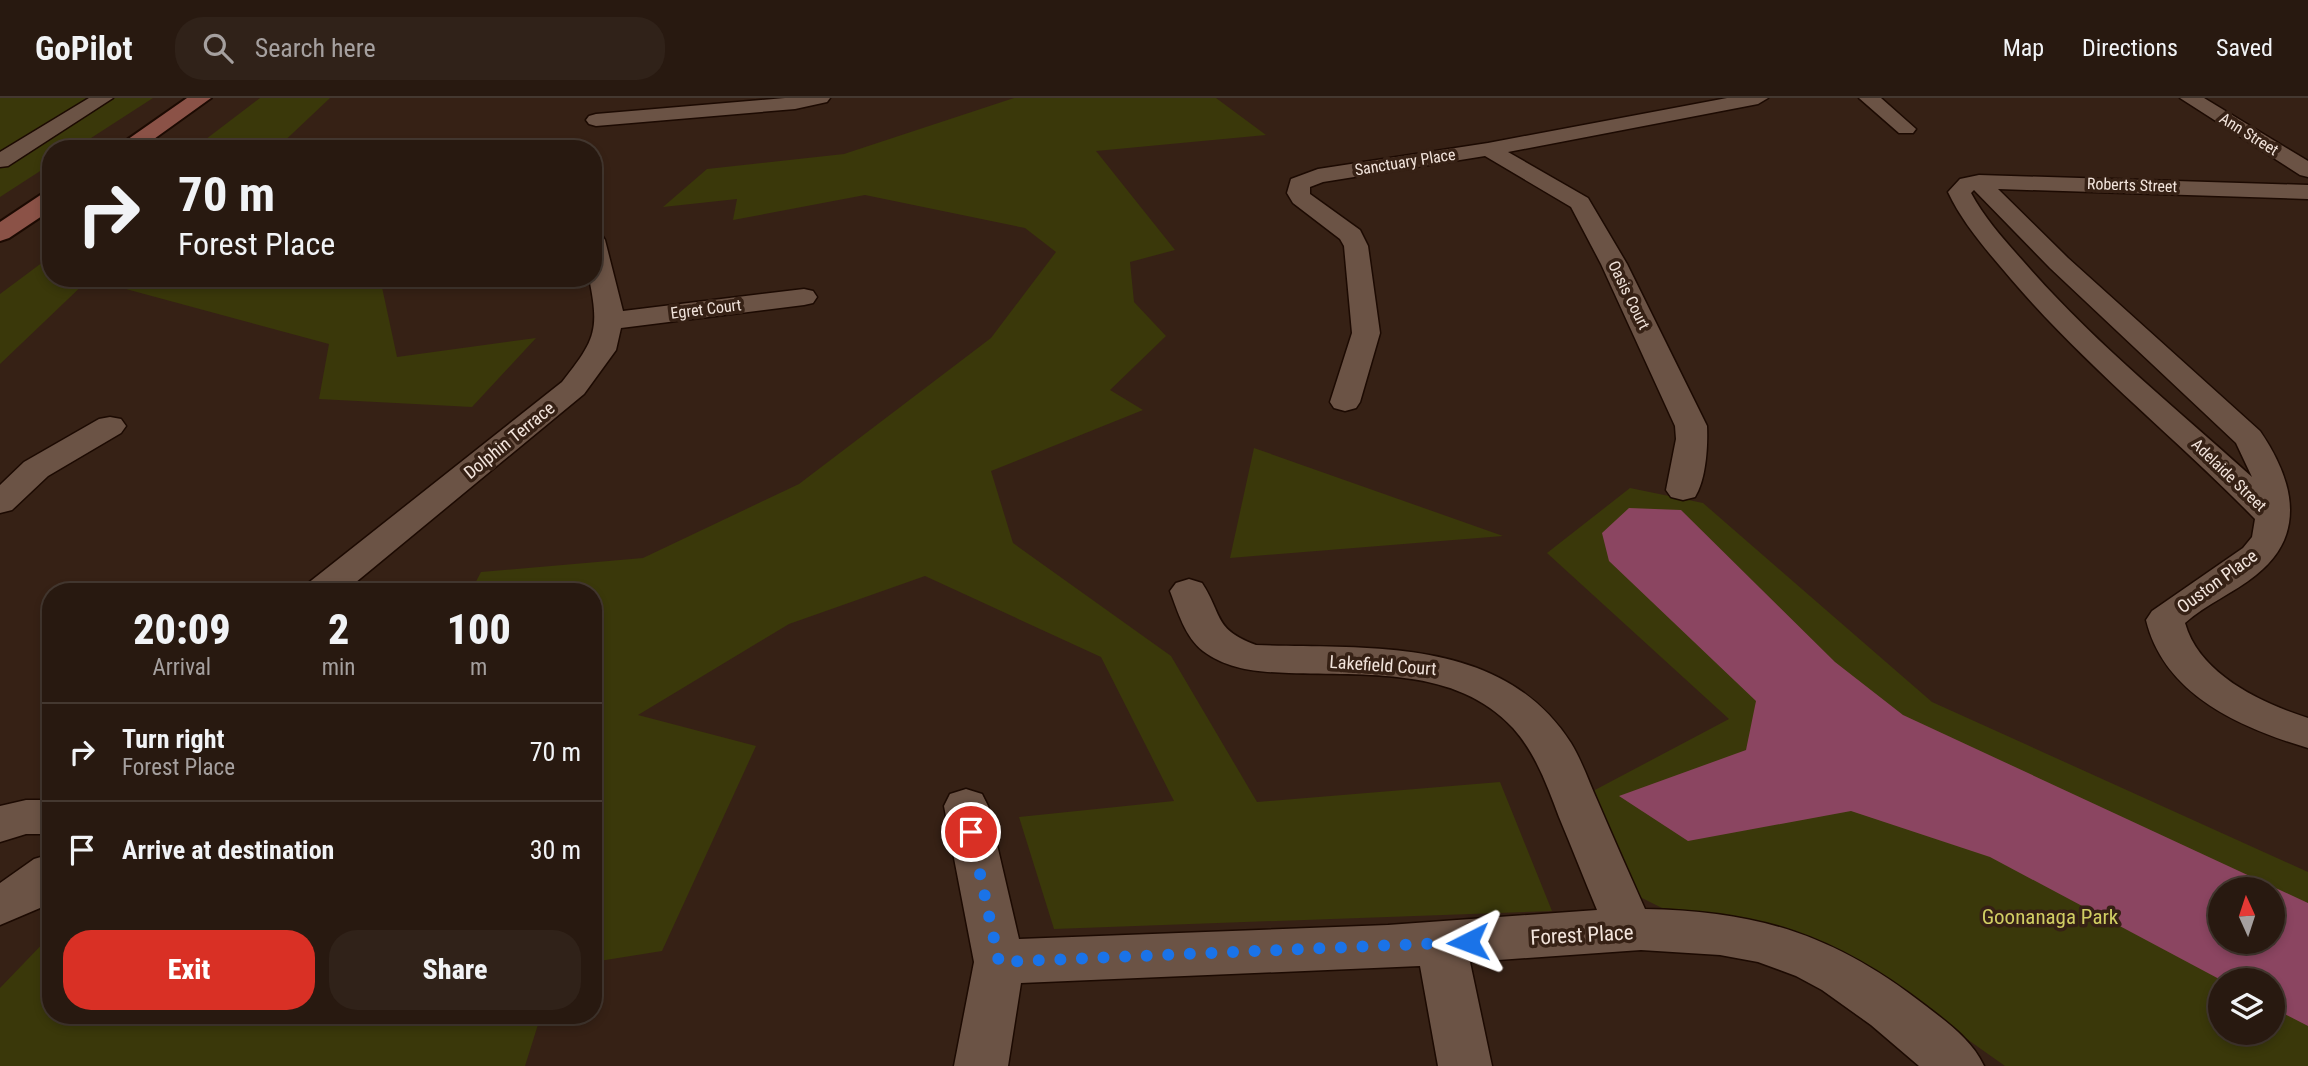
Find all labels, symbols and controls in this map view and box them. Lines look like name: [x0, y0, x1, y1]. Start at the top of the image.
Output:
search box: [175, 17, 665, 80]
text: GoPilot: [35, 29, 133, 68]
icon: search: [199, 29, 237, 67]
text: Search here: [255, 33, 376, 63]
text: Map: [2003, 34, 2044, 62]
text: Directions: [2082, 34, 2178, 62]
text: Saved: [2216, 34, 2273, 62]
street label: Ann Street: [2216, 108, 2282, 160]
street label: Sanctuary Place: [1353, 145, 1457, 179]
text: 70 m: [178, 166, 275, 223]
icon: right: [63, 168, 154, 259]
street label: Roberts Street: [2087, 174, 2178, 196]
text: Forest Place: [178, 225, 335, 263]
street label: Oasis Court: [1604, 258, 1654, 333]
street label: Egret Court: [670, 295, 743, 323]
street label: Dolphin Terrace: [459, 397, 559, 483]
street label: Adelaide Street: [2188, 435, 2270, 515]
street label: Ouston Place: [2173, 545, 2261, 617]
text: 20:09: [133, 605, 230, 654]
text: 2: [328, 605, 349, 654]
text: 100: [447, 605, 511, 654]
street label: Lakefield Court: [1329, 651, 1437, 679]
text: Arrival: [153, 654, 211, 681]
text: min: [322, 654, 355, 681]
text: m: [470, 654, 487, 681]
text: Turn right: [122, 724, 224, 754]
icon: right: [63, 733, 101, 771]
text: 70 m: [530, 737, 581, 767]
text: Forest Place: [122, 754, 235, 781]
pin: [941, 802, 1001, 862]
icon: arrive: [952, 813, 990, 851]
icon: arrive: [63, 831, 101, 869]
text: Arrive at destination: [122, 835, 334, 865]
text: 30 m: [530, 835, 581, 865]
north arrow: [2208, 877, 2286, 954]
map controls: [2208, 877, 2285, 1045]
position arrow: [1431, 905, 1505, 979]
park label: Goonanaga Park: [1982, 905, 2119, 929]
street label: Forest Place: [1530, 920, 1634, 950]
button: Exit: [63, 930, 315, 1010]
button: Share: [329, 930, 581, 1010]
button: layers: [2208, 968, 2285, 1045]

